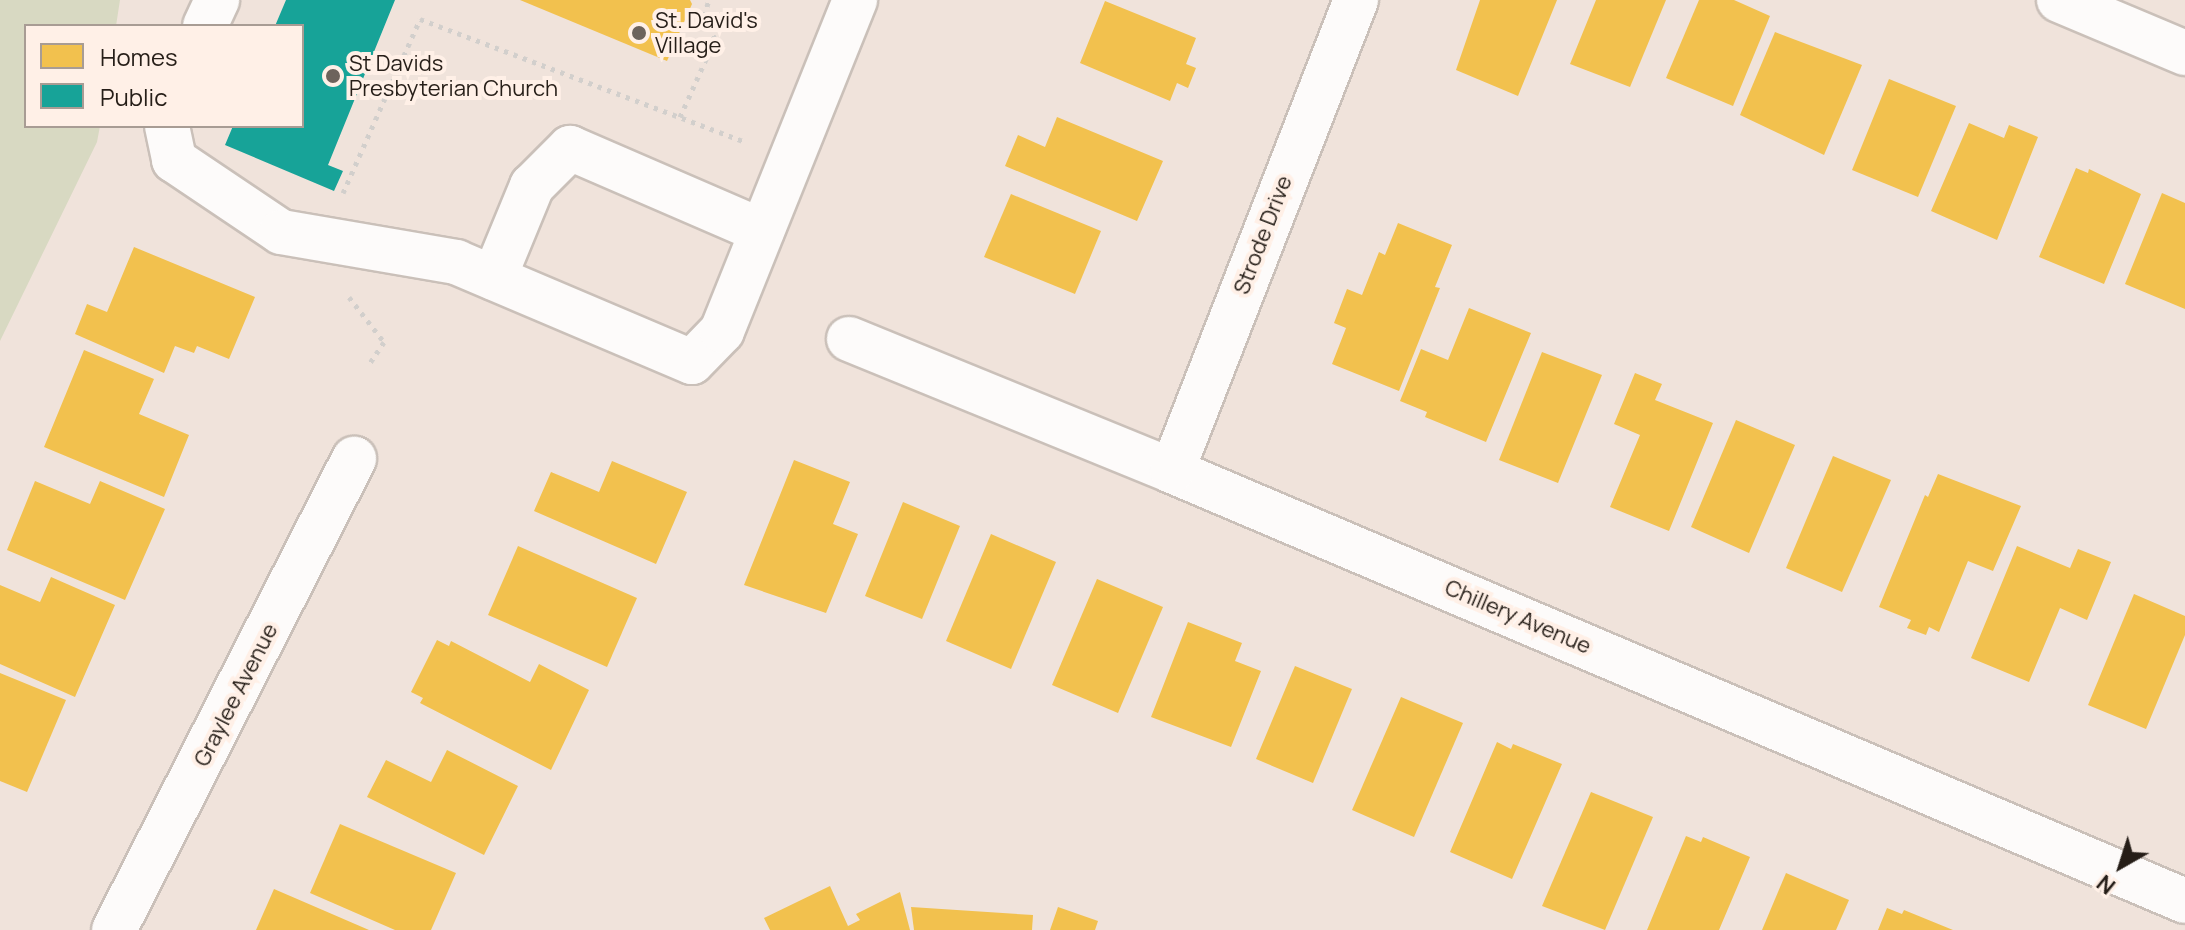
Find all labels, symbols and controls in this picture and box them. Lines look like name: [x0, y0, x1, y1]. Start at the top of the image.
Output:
place label: St. David's Village: [655, 7, 758, 58]
legend: [24, 24, 304, 128]
marker: St. David's Village: [630, 24, 648, 42]
text: Homes: [100, 40, 178, 73]
place label: St Davids Presbyterian Church: [349, 50, 558, 102]
marker: St Davids Presbyterian Church: [324, 67, 342, 85]
text: Public: [100, 80, 167, 113]
street label: Strode Drive: [1228, 172, 1298, 298]
street label: Chillery Avenue: [1441, 574, 1595, 660]
street label: Graylee Avenue: [189, 619, 283, 771]
north arrow: [2081, 826, 2161, 906]
text: N: [2090, 868, 2121, 901]

